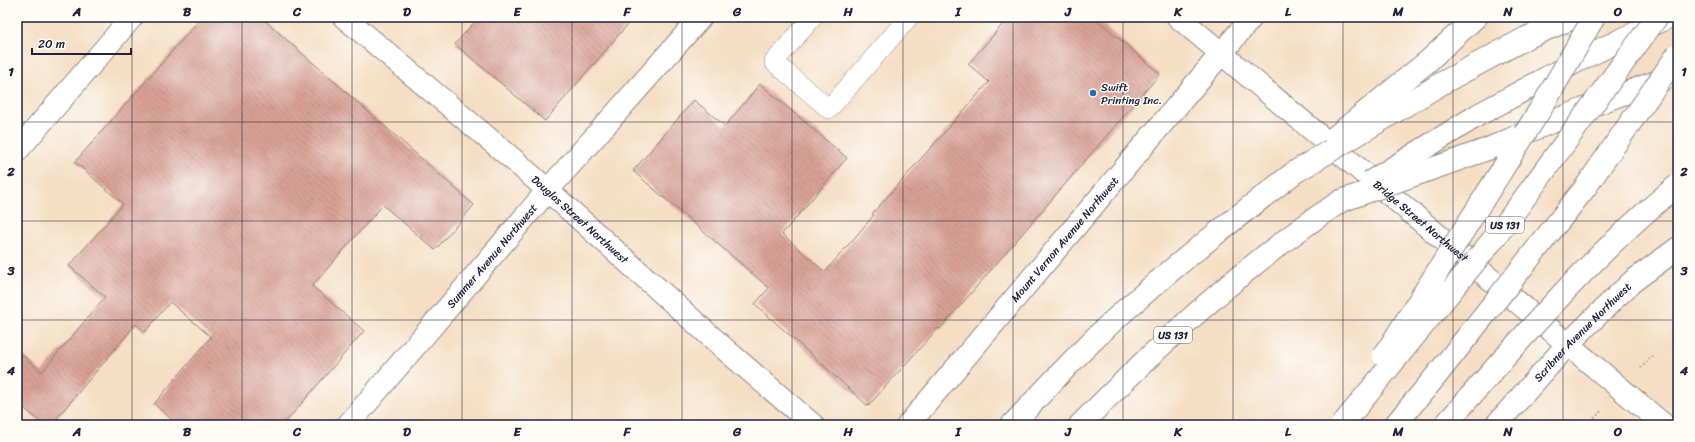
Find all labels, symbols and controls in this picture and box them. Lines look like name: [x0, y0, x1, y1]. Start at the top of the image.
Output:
text: A: [72, 0, 81, 23]
text: B: [183, 0, 192, 23]
text: C: [292, 0, 302, 23]
text: D: [403, 0, 411, 23]
text: E: [513, 0, 522, 23]
text: F: [622, 0, 631, 23]
text: G: [732, 0, 742, 23]
text: H: [842, 0, 853, 23]
text: I: [954, 0, 962, 23]
text: J: [1064, 0, 1072, 23]
text: K: [1173, 0, 1183, 23]
text: L: [1285, 0, 1292, 23]
text: M: [1392, 0, 1404, 23]
text: N: [1502, 0, 1513, 23]
text: O: [1613, 0, 1623, 23]
scale bar: [32, 30, 131, 56]
text: 20 m: [38, 33, 65, 55]
text: 1: [8, 60, 14, 83]
text: 1: [1681, 60, 1687, 83]
place label: Swift Printing Inc.: [1101, 78, 1162, 110]
marker: Swift Printing Inc.: [1088, 88, 1098, 98]
text: 2: [6, 160, 15, 183]
text: 2: [1679, 160, 1688, 183]
street label: Douglas Street Northwest: [527, 171, 633, 269]
street label: Mount Vernon Avenue Northwest: [1006, 172, 1124, 307]
street label: Bridge Street Northwest: [1369, 175, 1473, 267]
street label: Summer Avenue Northwest: [442, 200, 542, 313]
road number: US 131: [1486, 217, 1524, 233]
text: 3: [6, 259, 15, 282]
text: 3: [1679, 259, 1688, 282]
street label: Scribner Avenue Northwest: [1529, 278, 1636, 386]
road number: US 131: [1154, 327, 1192, 343]
text: 4: [6, 359, 16, 382]
text: 4: [1679, 359, 1689, 382]
text: A: [72, 420, 81, 442]
text: B: [183, 420, 192, 442]
text: C: [292, 420, 302, 442]
text: D: [403, 420, 411, 442]
text: E: [513, 420, 522, 442]
text: F: [622, 420, 631, 442]
text: G: [732, 420, 742, 442]
text: H: [842, 420, 853, 442]
text: I: [954, 420, 962, 442]
text: J: [1064, 420, 1072, 442]
text: K: [1173, 420, 1183, 442]
text: L: [1285, 420, 1292, 442]
text: M: [1392, 420, 1404, 442]
text: N: [1502, 420, 1513, 442]
text: O: [1613, 420, 1623, 442]

